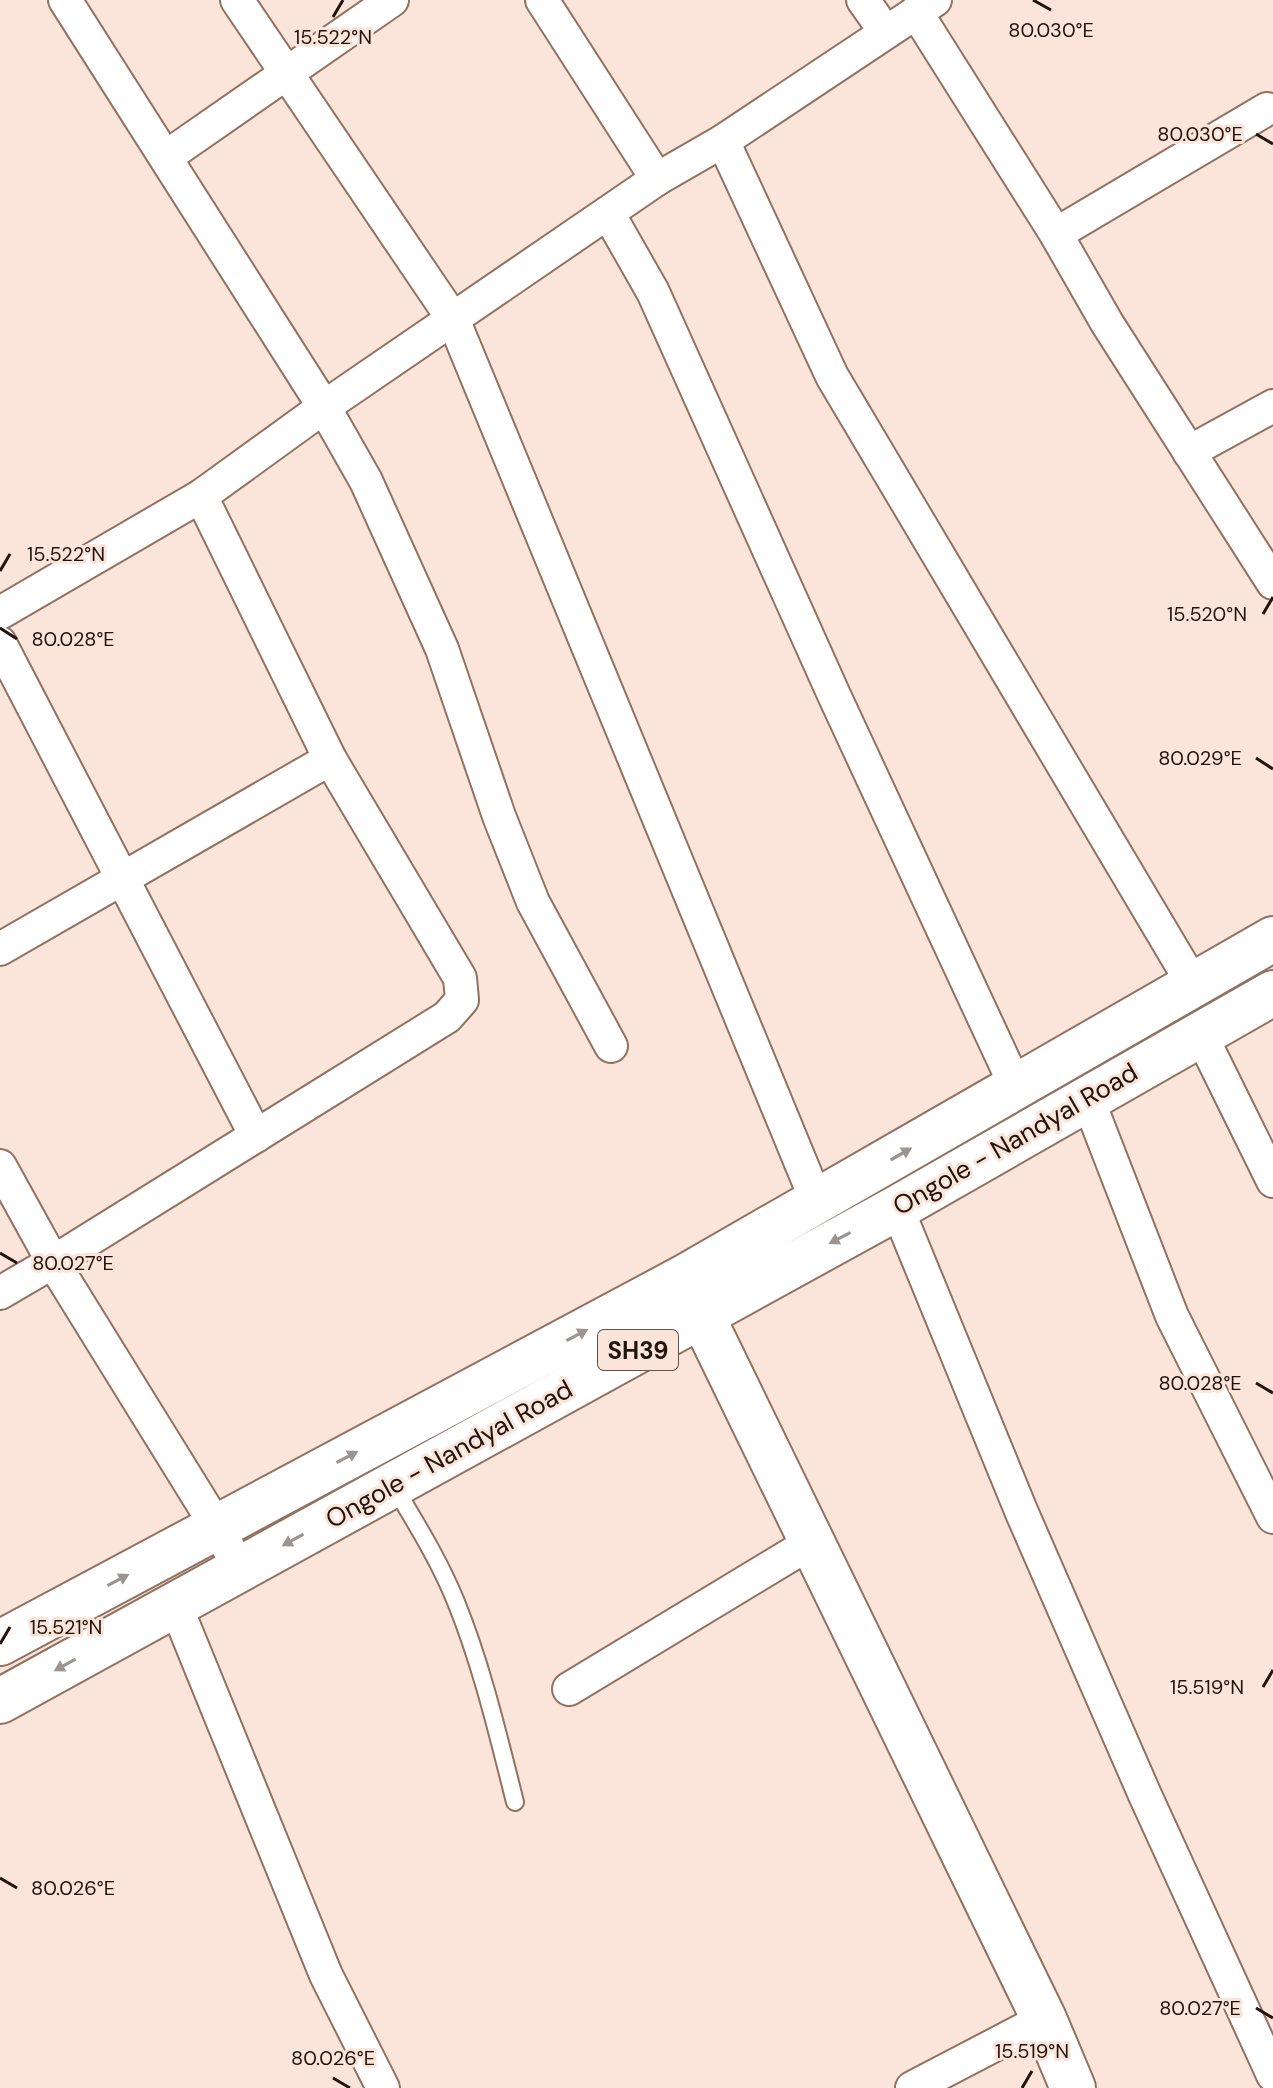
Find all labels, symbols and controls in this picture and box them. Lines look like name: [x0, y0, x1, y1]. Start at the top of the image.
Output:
text: 80.030°E: [1008, 17, 1094, 43]
text: 15.522°N: [294, 24, 372, 50]
text: 80.030°E: [1157, 121, 1243, 147]
text: 15.522°N: [27, 541, 105, 567]
text: 15.520°N: [1167, 601, 1247, 627]
text: 80.028°E: [31, 626, 115, 652]
text: 80.029°E: [1158, 745, 1242, 771]
street label: Ongole - Nandyal Road: [886, 1055, 1144, 1223]
one-way arrow: [890, 1147, 913, 1161]
one-way arrow: [828, 1232, 851, 1245]
text: 80.027°E: [32, 1250, 114, 1276]
one-way arrow: [565, 1329, 588, 1342]
road number: SH39: [598, 1330, 678, 1370]
text: 80.028°E: [1158, 1370, 1242, 1396]
street label: Ongole - Nandyal Road: [319, 1372, 579, 1536]
one-way arrow: [336, 1451, 359, 1464]
one-way arrow: [282, 1533, 305, 1547]
one-way arrow: [107, 1573, 129, 1587]
text: 15.521°N: [30, 1614, 102, 1640]
one-way arrow: [54, 1658, 77, 1672]
text: 15.519°N: [1170, 1674, 1244, 1700]
text: 80.026°E: [31, 1875, 115, 1901]
text: 80.027°E: [1159, 1995, 1241, 2021]
text: 15.519°N: [995, 2038, 1069, 2064]
text: 80.026°E: [291, 2045, 375, 2071]

